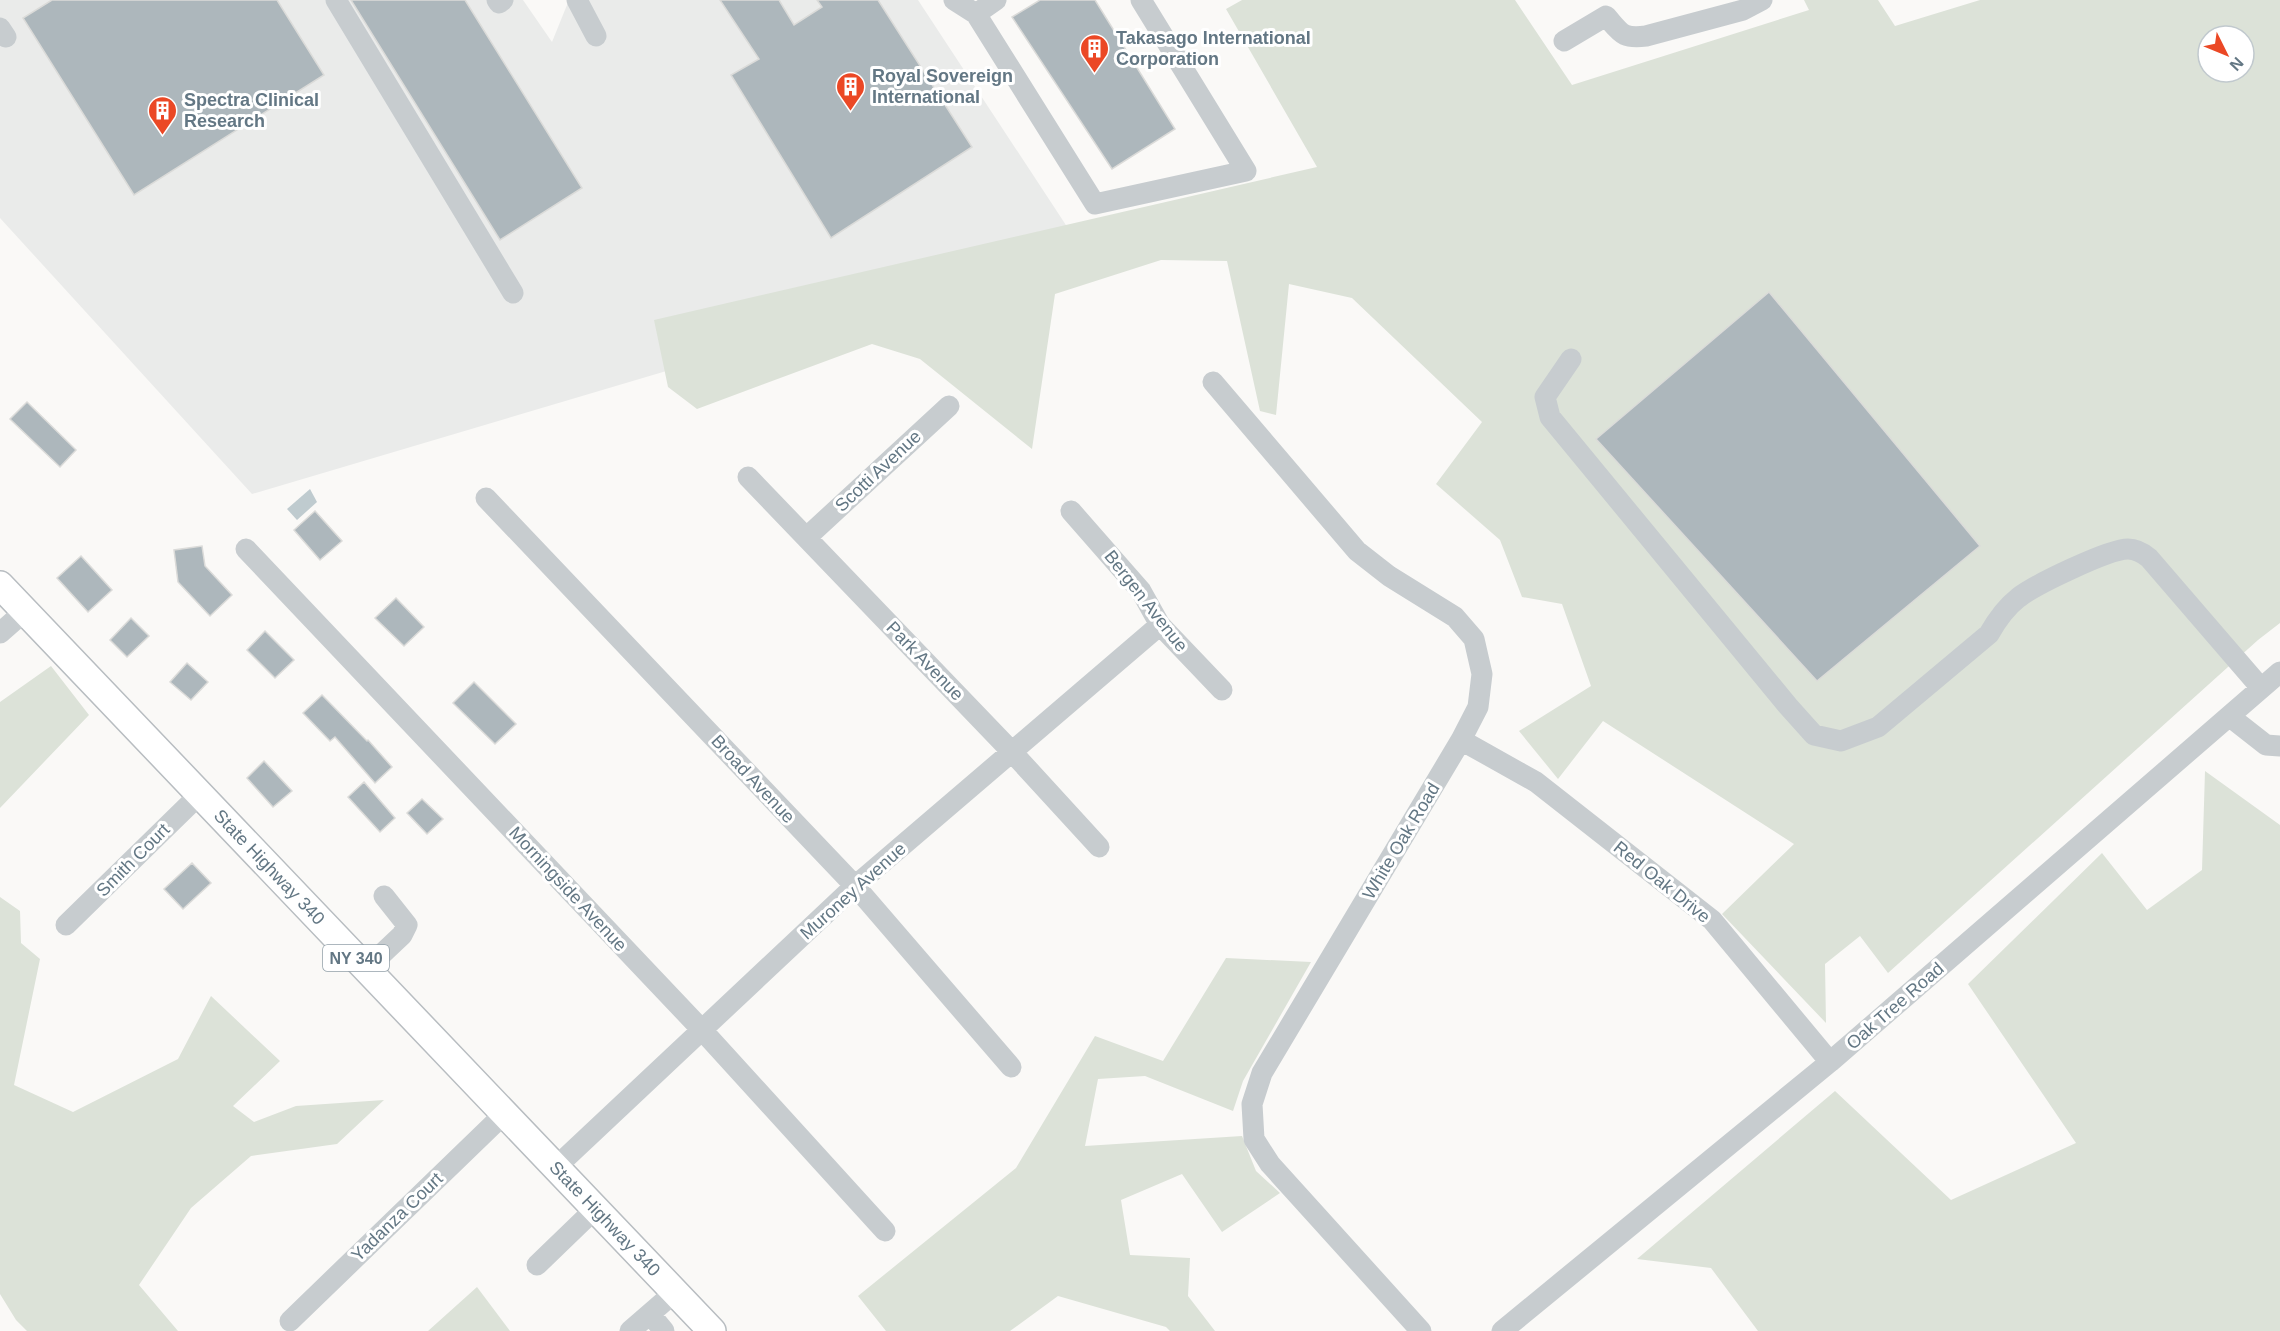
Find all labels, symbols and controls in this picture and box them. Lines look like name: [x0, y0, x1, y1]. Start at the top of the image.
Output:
north arrow: [2196, 24, 2256, 84]
place label: Takasago International Corporation: [1116, 28, 1311, 69]
building icon: Takasago International Corporation: [1079, 32, 1111, 74]
text: N: [2226, 54, 2247, 74]
place label: Royal Sovereign International: [872, 66, 1013, 107]
building icon: Royal Sovereign International: [835, 70, 867, 112]
place label: Spectra Clinical Research: [184, 90, 319, 131]
building icon: Spectra Clinical Research: [147, 94, 179, 136]
street label: Scotti Avenue: [831, 426, 925, 516]
street label: Bergen Avenue: [1100, 546, 1192, 656]
street label: Park Avenue: [882, 617, 968, 705]
street label: Broad Avenue: [707, 731, 799, 827]
street label: White Oak Road: [1358, 779, 1444, 903]
street label: State Highway 340: [210, 806, 329, 929]
street label: Smith Court: [92, 819, 174, 901]
street label: Morningside Avenue: [505, 823, 631, 955]
street label: Red Oak Drive: [1610, 837, 1714, 927]
street label: Muroney Avenue: [796, 838, 910, 944]
road number: NY 340: [323, 945, 389, 971]
street label: Oak Tree Road: [1842, 958, 1948, 1054]
street label: State Highway 340: [545, 1157, 664, 1280]
street label: Yadanza Court: [347, 1169, 447, 1265]

